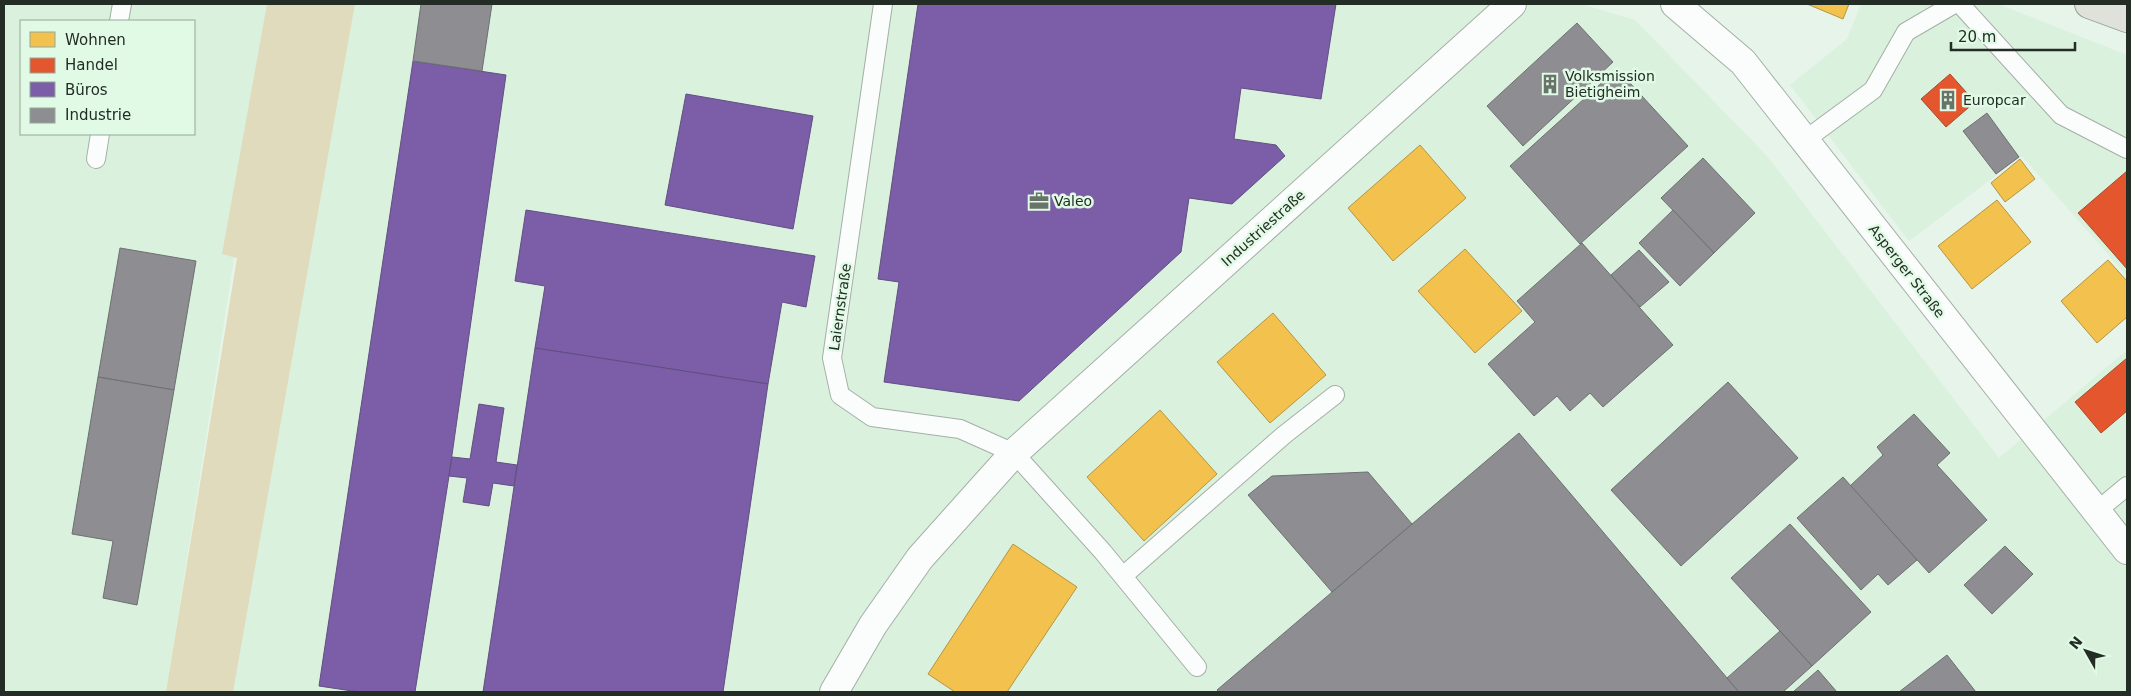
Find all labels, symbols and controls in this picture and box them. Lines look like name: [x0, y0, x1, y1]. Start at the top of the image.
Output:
legend: [20, 20, 195, 135]
scale bar: [1951, 20, 2075, 52]
text: 20 m: [1958, 28, 1996, 46]
text: Wohnen: [65, 31, 126, 49]
text: Handel: [65, 56, 118, 74]
place label: Volksmission Bietigheim: [1565, 68, 1655, 100]
building icon: Volksmission Bietigheim: [1539, 73, 1561, 95]
text: Büros: [65, 81, 108, 99]
building icon: Europcar: [1937, 89, 1959, 111]
place label: Europcar: [1963, 92, 2026, 108]
text: Industrie: [65, 106, 131, 124]
street label: Industriestraße: [1218, 186, 1308, 270]
office icon: Valeo: [1028, 190, 1050, 212]
place label: Valeo: [1054, 193, 1092, 209]
street label: Asperger Straße: [1866, 221, 1948, 321]
street label: Laiernstraße: [826, 262, 854, 352]
north arrow: [2061, 626, 2111, 676]
text: N: [2066, 633, 2086, 652]

